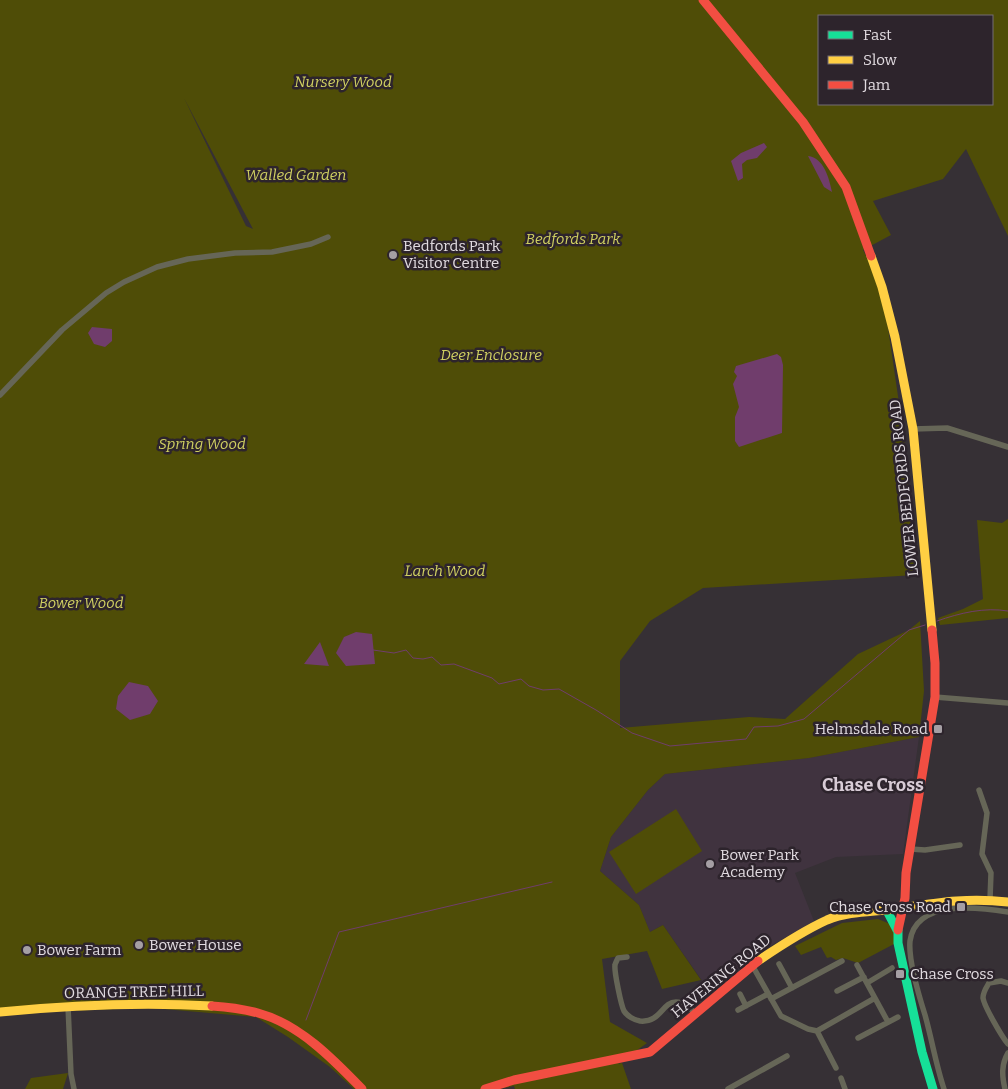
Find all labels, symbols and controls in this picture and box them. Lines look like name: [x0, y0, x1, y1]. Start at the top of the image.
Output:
legend: [818, 15, 993, 105]
text: Fast: [863, 26, 892, 44]
text: Slow: [863, 51, 898, 69]
park label: Nursery Wood: [294, 73, 392, 91]
text: Jam: [862, 76, 891, 94]
park label: Walled Garden: [246, 166, 346, 184]
park label: Bedfords Park: [526, 230, 621, 248]
place label: Bedfords Park Visitor Centre: [403, 237, 501, 272]
marker: Bedfords Park Visitor Centre: [387, 249, 399, 261]
park label: Deer Enclosure: [440, 346, 542, 364]
street label: LOWER BEDFORDS ROAD: [886, 399, 922, 577]
park label: Spring Wood: [158, 435, 246, 453]
park label: Larch Wood: [405, 562, 486, 580]
park label: Bower Wood: [39, 594, 124, 612]
place label: Helmsdale Road: [815, 720, 928, 738]
marker: Helmsdale Road: [932, 723, 944, 735]
district label: Chase Cross: [822, 774, 924, 796]
place label: Bower Park Academy: [720, 846, 800, 881]
marker: Bower Park Academy: [704, 858, 716, 870]
place label: Chase Cross Road: [829, 898, 951, 916]
marker: Chase Cross Road: [955, 901, 967, 913]
street label: HAVERING ROAD: [668, 930, 774, 1022]
place label: Bower House: [149, 936, 241, 954]
marker: Bower House: [133, 939, 145, 951]
place label: Bower Farm: [37, 941, 122, 959]
marker: Bower Farm: [21, 944, 33, 956]
place label: Chase Cross: [910, 965, 994, 983]
marker: Chase Cross: [894, 968, 906, 980]
street label: ORANGE TREE HILL: [64, 982, 204, 1002]

